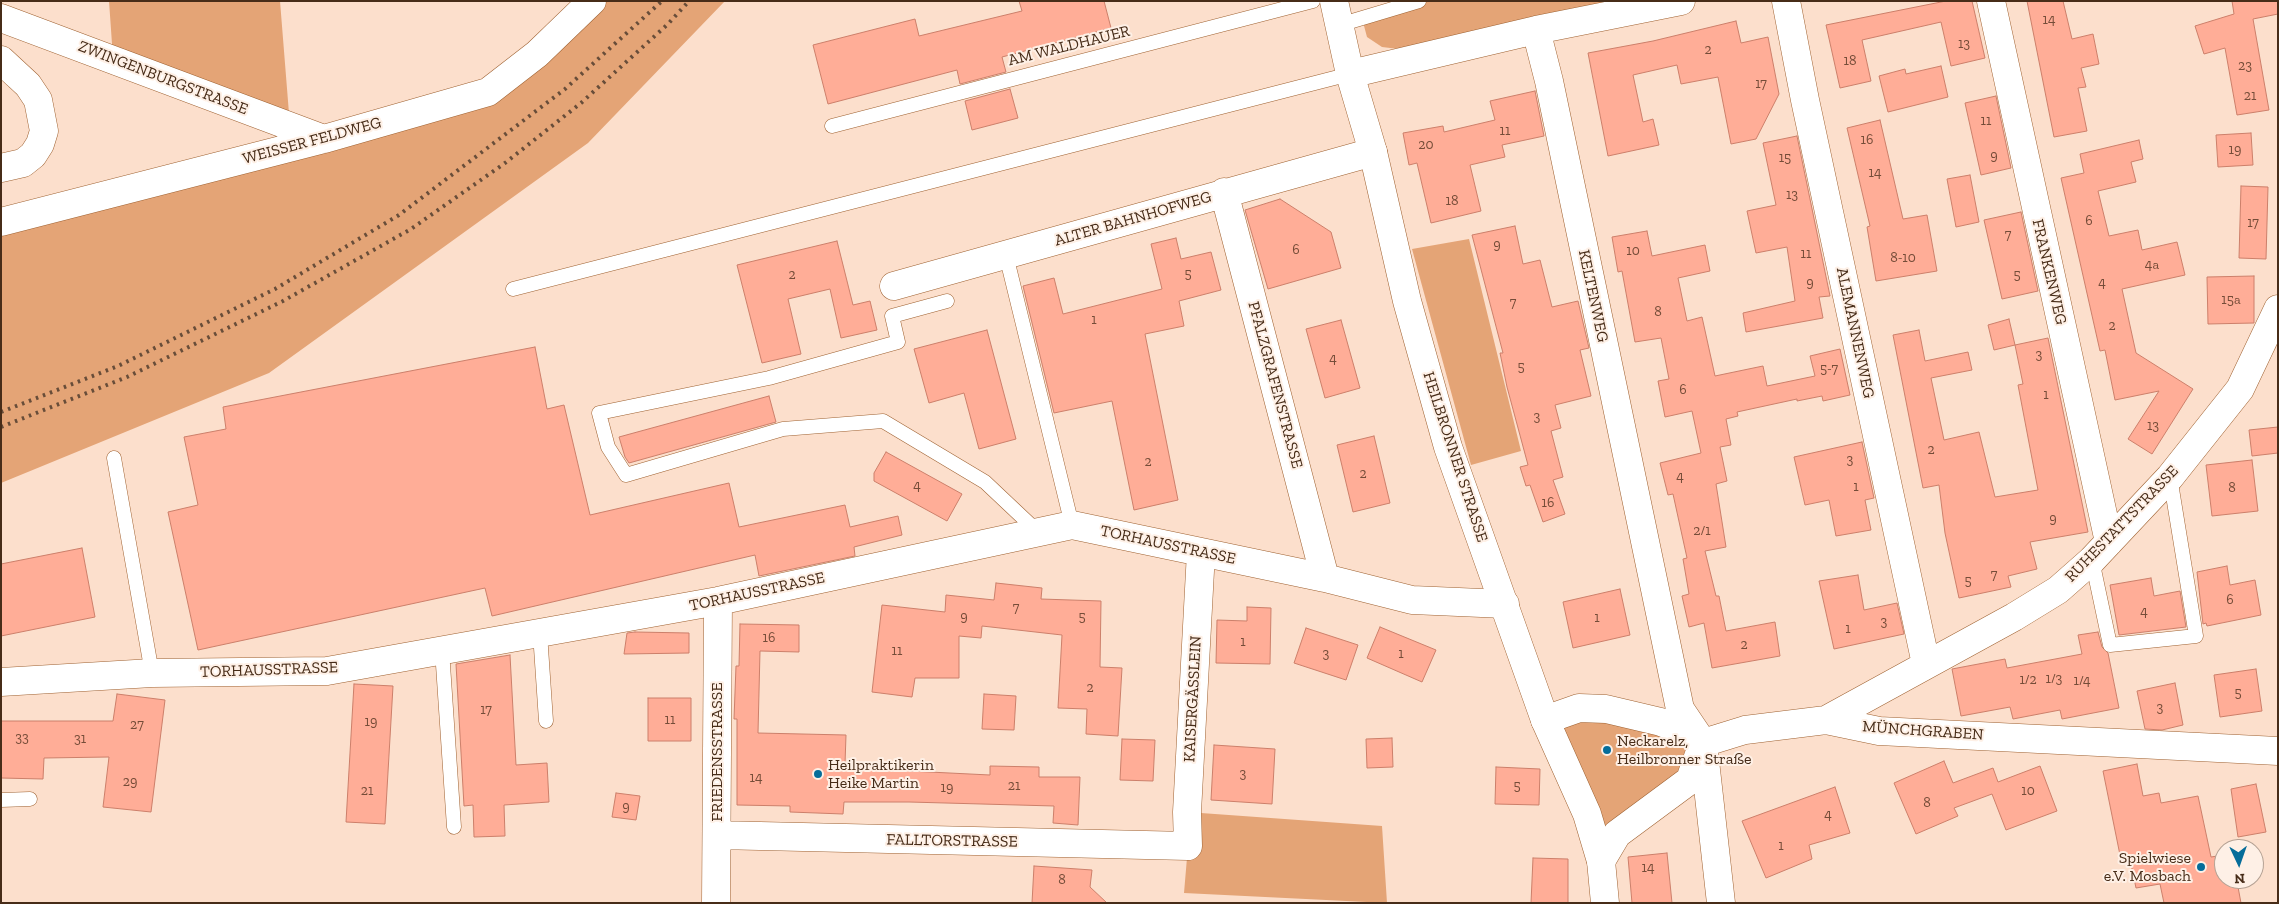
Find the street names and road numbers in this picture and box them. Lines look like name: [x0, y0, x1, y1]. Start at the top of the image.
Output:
street label: AM WALDHAUER: [1006, 22, 1132, 70]
street label: ZWINGENBURGSTRASSE: [75, 37, 251, 119]
street label: WEISSER FELDWEG: [240, 113, 384, 169]
street label: ALTER BAHNHOFWEG: [1052, 187, 1214, 251]
street label: FRANKENWEG: [2028, 217, 2070, 327]
street label: KELTENWEG: [1574, 248, 1612, 344]
street label: ALEMANNENWEG: [1832, 266, 1878, 400]
street label: PFALZGRAFENSTRASSE: [1243, 299, 1307, 471]
street label: HEILBRONNER STRASSE: [1418, 369, 1492, 545]
street label: RUHESTATTSTRASSE: [2061, 462, 2183, 586]
street label: TORHAUSSTRASSE: [1098, 521, 1238, 569]
street label: TORHAUSSTRASSE: [687, 568, 827, 616]
street label: KAISERGÄSSLEIN: [1180, 635, 1206, 763]
street label: TORHAUSSTRASSE: [200, 658, 338, 682]
street label: FRIEDENSSTRASSE: [707, 682, 727, 822]
street label: MÜNCHGRABEN: [1862, 717, 1984, 745]
street label: FALLTORSTRASSE: [886, 830, 1018, 852]

